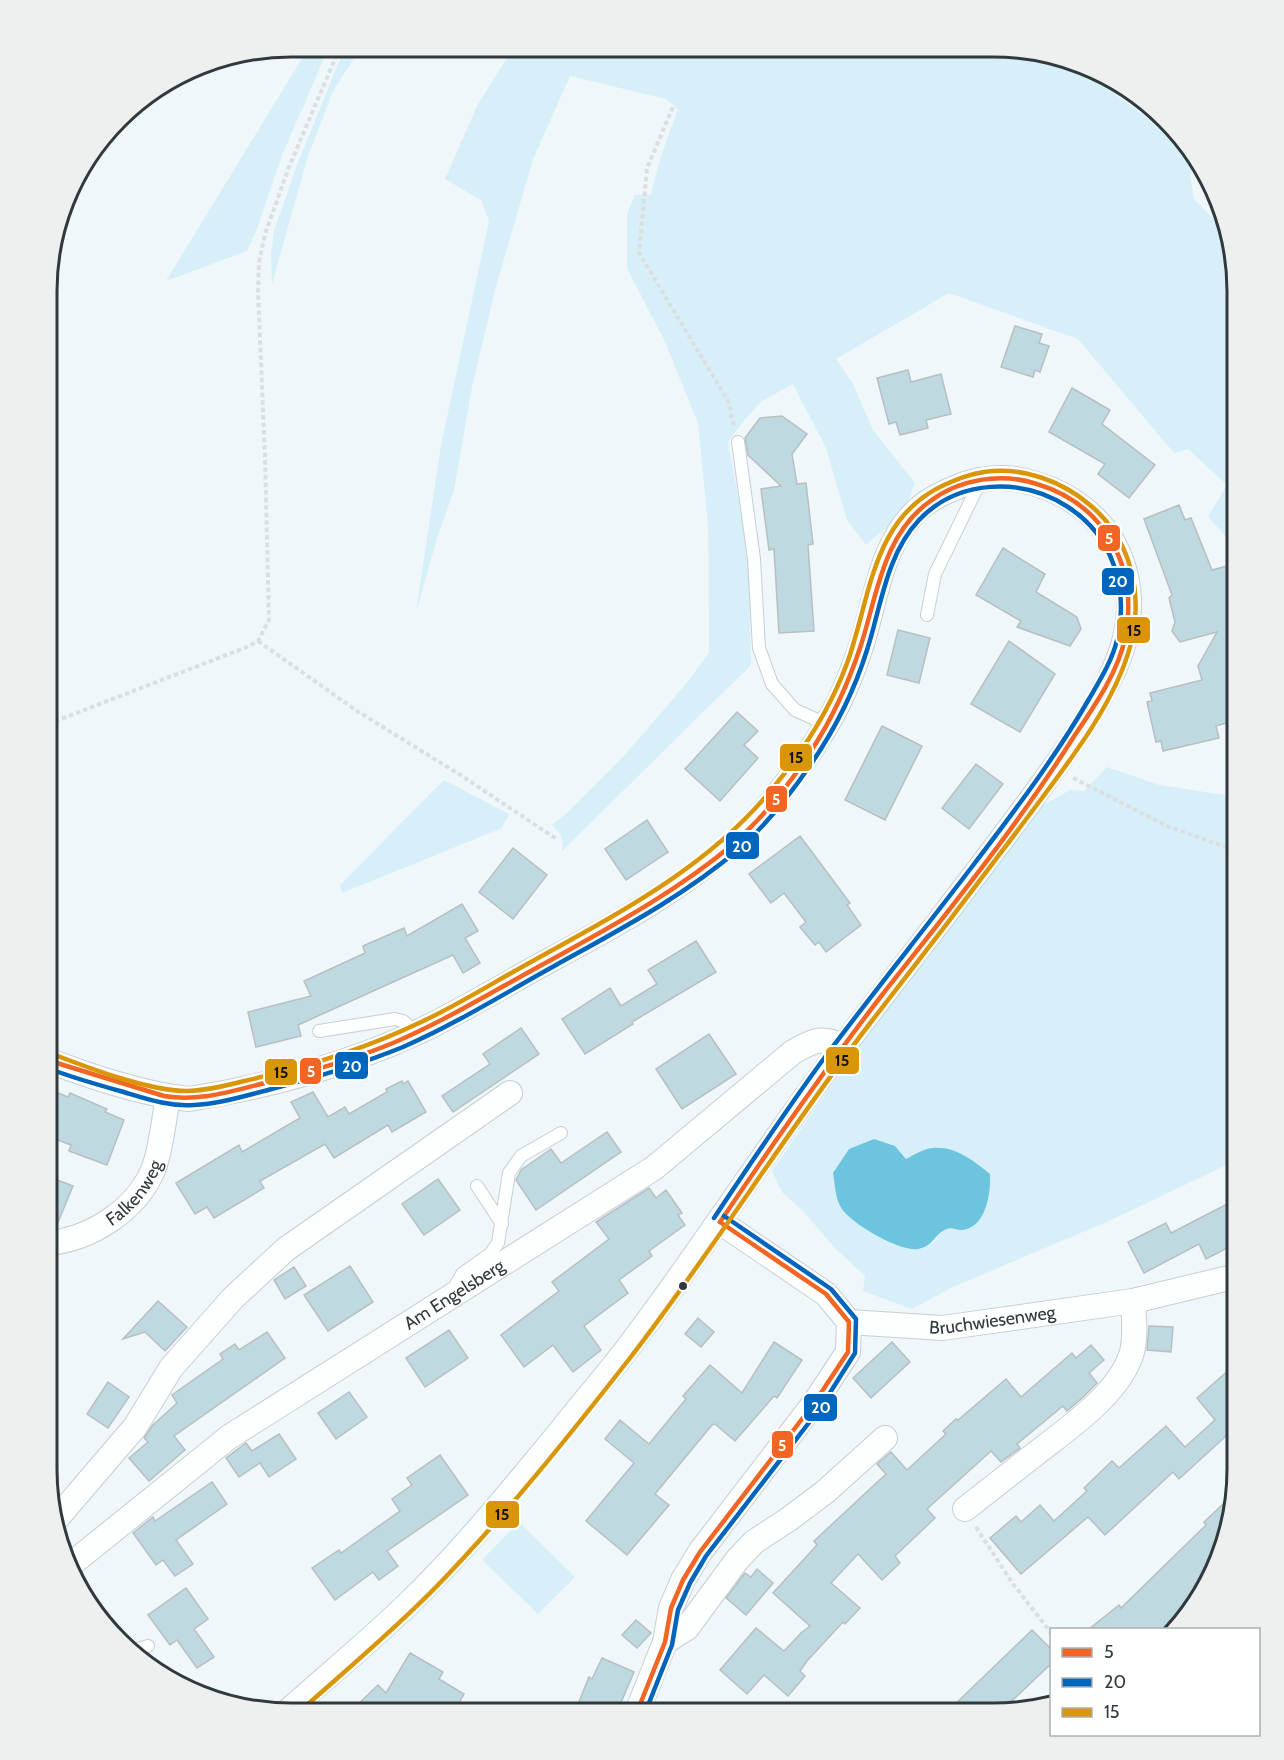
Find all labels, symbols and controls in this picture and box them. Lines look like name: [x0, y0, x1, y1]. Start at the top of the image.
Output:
line badge: 5: [1097, 524, 1121, 552]
text: 5: [1105, 529, 1113, 548]
line badge: 20: [1101, 567, 1135, 596]
text: 20: [1108, 572, 1128, 591]
line badge: 15: [1116, 616, 1151, 644]
text: 15: [1127, 621, 1141, 640]
line badge: 15: [779, 743, 813, 772]
text: 15: [789, 748, 803, 767]
line badge: 5: [765, 785, 788, 813]
text: 5: [772, 790, 780, 809]
line badge: 20: [725, 831, 760, 860]
text: 20: [732, 837, 752, 856]
line badge: 15: [825, 1046, 860, 1075]
line badge: 20: [334, 1051, 369, 1080]
text: 15: [835, 1051, 849, 1070]
line badge: 5: [299, 1057, 322, 1085]
text: 20: [342, 1057, 362, 1076]
line badge: 15: [264, 1058, 298, 1086]
text: 5: [307, 1062, 315, 1081]
text: 15: [274, 1063, 288, 1082]
street label: Falkenweg: [102, 1156, 167, 1231]
street label: Am Engelsberg: [400, 1254, 509, 1334]
unlabelled marker: [677, 1280, 689, 1292]
street label: Bruchwiesenweg: [928, 1301, 1058, 1339]
line badge: 20: [803, 1393, 838, 1422]
text: 20: [811, 1398, 831, 1417]
line badge: 5: [771, 1430, 794, 1459]
text: 5: [778, 1436, 786, 1455]
line badge: 15: [485, 1500, 520, 1529]
text: 15: [495, 1505, 509, 1524]
legend: [1050, 1628, 1260, 1736]
text: 5: [1104, 1641, 1114, 1663]
text: 20: [1104, 1671, 1126, 1693]
text: 15: [1104, 1701, 1120, 1723]

